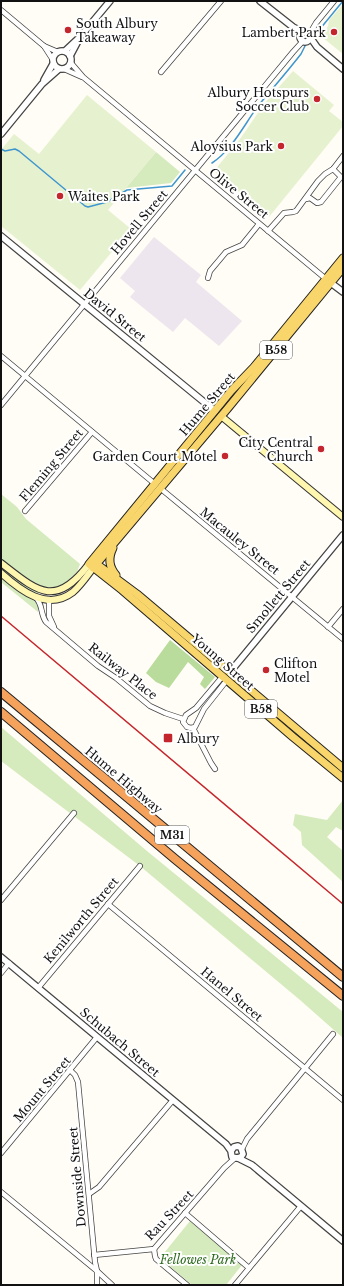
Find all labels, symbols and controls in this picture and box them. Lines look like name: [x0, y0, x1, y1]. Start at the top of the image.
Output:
place label: South Albury Takeaway: [76, 16, 158, 45]
marker: South Albury Takeaway: [63, 25, 73, 35]
place label: Lambert Park: [241, 25, 327, 40]
marker: Lambert Park: [329, 27, 339, 37]
place label: Albury Hotspurs Soccer Club: [207, 85, 309, 114]
marker: Albury Hotspurs Soccer Club: [312, 94, 322, 104]
place label: Aloysius Park: [189, 139, 274, 154]
marker: Aloysius Park: [276, 141, 286, 151]
street label: Olive Street: [206, 164, 272, 222]
street label: Hovell Street: [108, 186, 171, 257]
place label: Waites Park: [67, 189, 141, 204]
marker: Waites Park: [55, 191, 65, 201]
street label: David Street: [81, 285, 150, 345]
road number: B58: [260, 341, 292, 359]
street label: Hume Street: [176, 369, 238, 439]
street label: Fleming Street: [16, 425, 86, 505]
place label: City Central Church: [238, 435, 313, 464]
marker: City Central Church: [316, 444, 326, 454]
place label: Garden Court Motel: [92, 449, 217, 464]
marker: Garden Court Motel: [220, 451, 230, 461]
street label: Macauley Street: [197, 504, 283, 578]
street label: Smollett Street: [243, 556, 314, 636]
street label: Young Street: [188, 630, 258, 694]
street label: Railway Place: [86, 639, 161, 703]
place label: Clifton Motel: [274, 656, 317, 685]
marker: Clifton Motel: [261, 665, 271, 675]
road number: B58: [245, 700, 277, 718]
place label: Albury: [176, 731, 220, 746]
marker: Albury: [162, 732, 174, 744]
street label: Hume Highway: [82, 743, 166, 817]
road number: M31: [155, 826, 189, 844]
street label: Kenilworth Street: [41, 873, 122, 966]
street label: Hanel Street: [198, 964, 266, 1025]
street label: Schubach Street: [77, 1004, 163, 1080]
street label: Mount Street: [10, 1053, 74, 1125]
street label: Downside Street: [65, 1126, 89, 1228]
street label: Rau Street: [142, 1186, 197, 1243]
park label: Fellowes Park: [159, 1252, 236, 1267]

